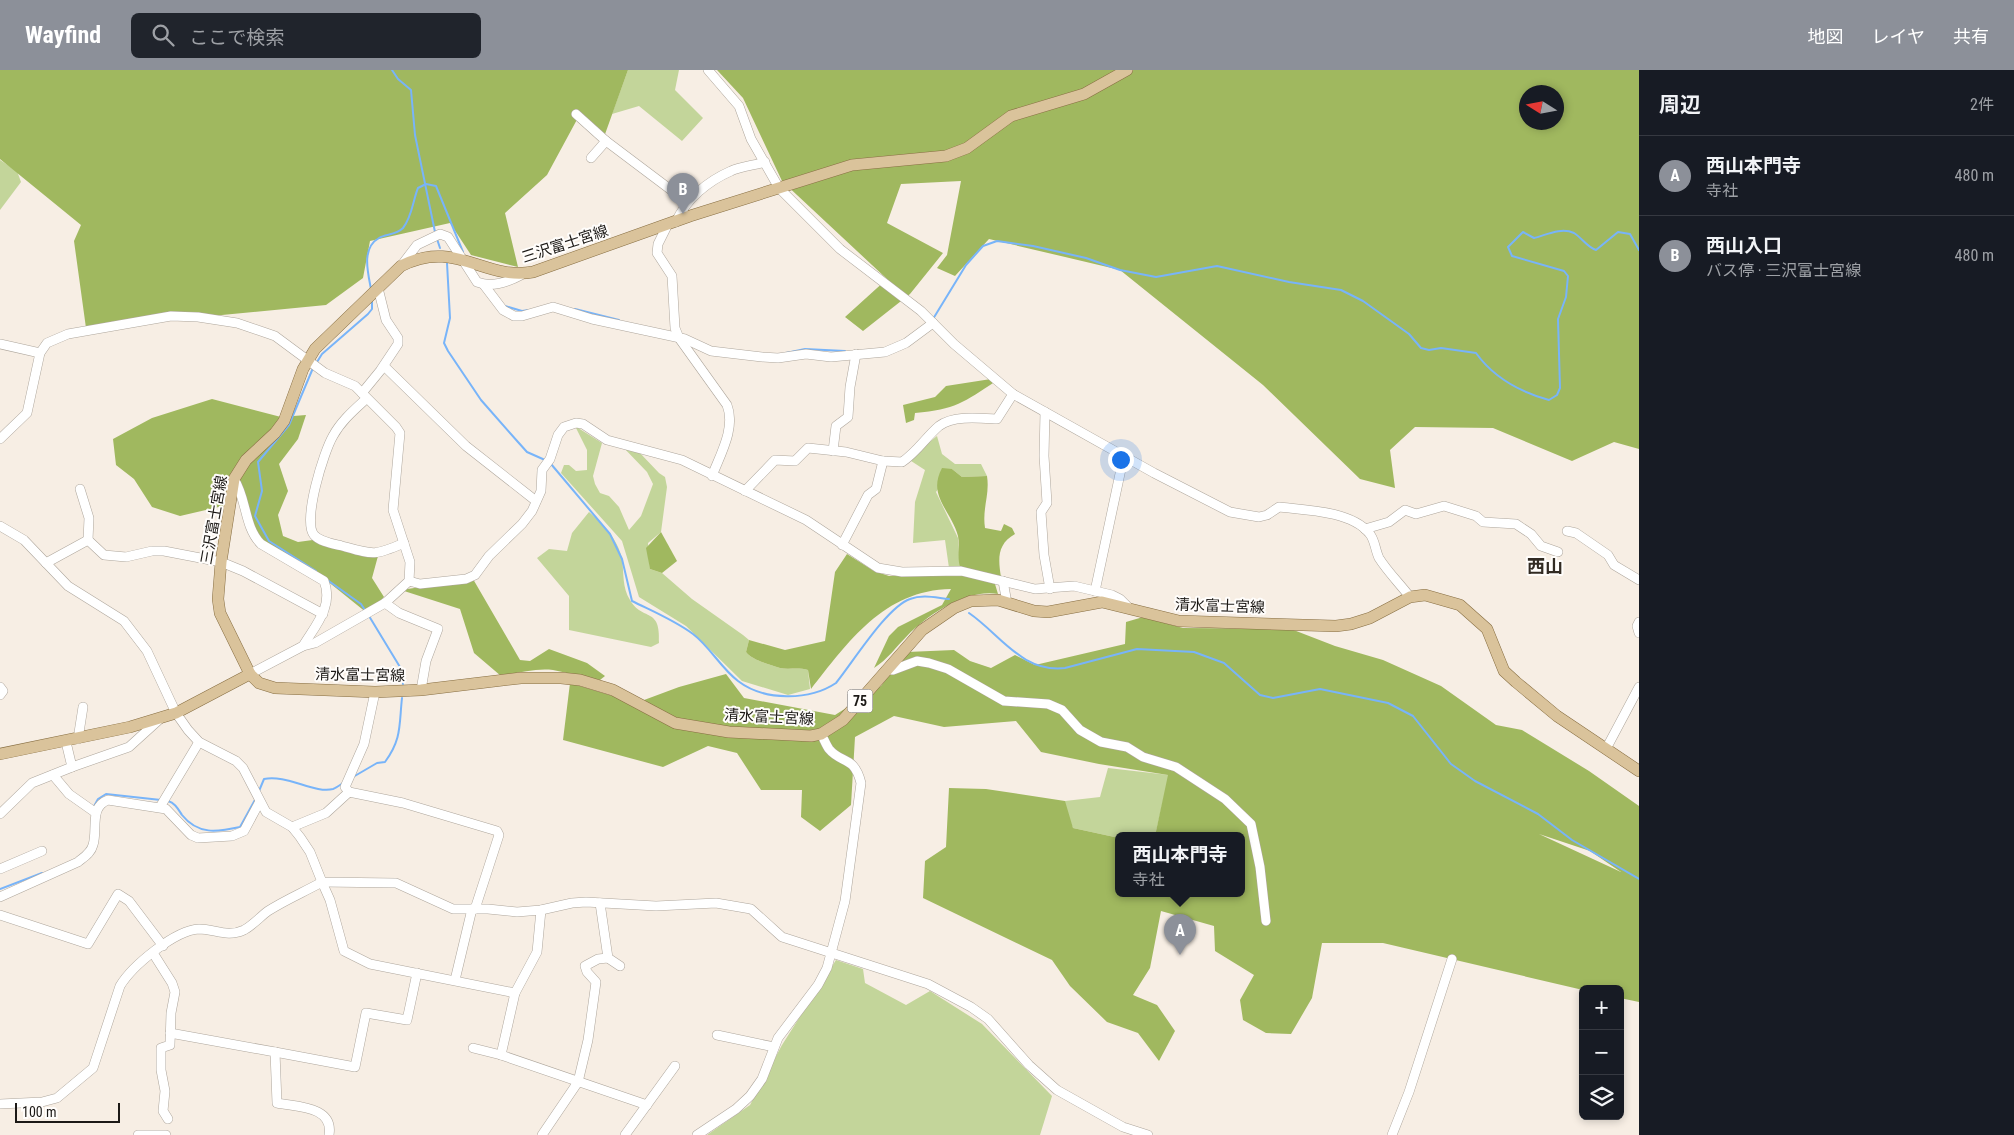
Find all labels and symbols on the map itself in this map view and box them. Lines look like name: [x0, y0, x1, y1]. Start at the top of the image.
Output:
north arrow: [1519, 85, 1564, 130]
pin: B: [667, 173, 699, 214]
street label: 三沢富士宮線: [519, 222, 611, 266]
your location: [1108, 447, 1134, 473]
street label: 三沢富士宮線: [197, 474, 231, 566]
district label: 西山: [1527, 556, 1563, 577]
street label: 清水富士宮線: [1175, 595, 1265, 617]
street label: 清水富士宮線: [315, 665, 405, 685]
road number: 75: [848, 690, 872, 712]
street label: 清水富士宮線: [724, 706, 814, 728]
pin: A: [1164, 914, 1196, 955]
scale bar: [15, 1100, 120, 1123]

